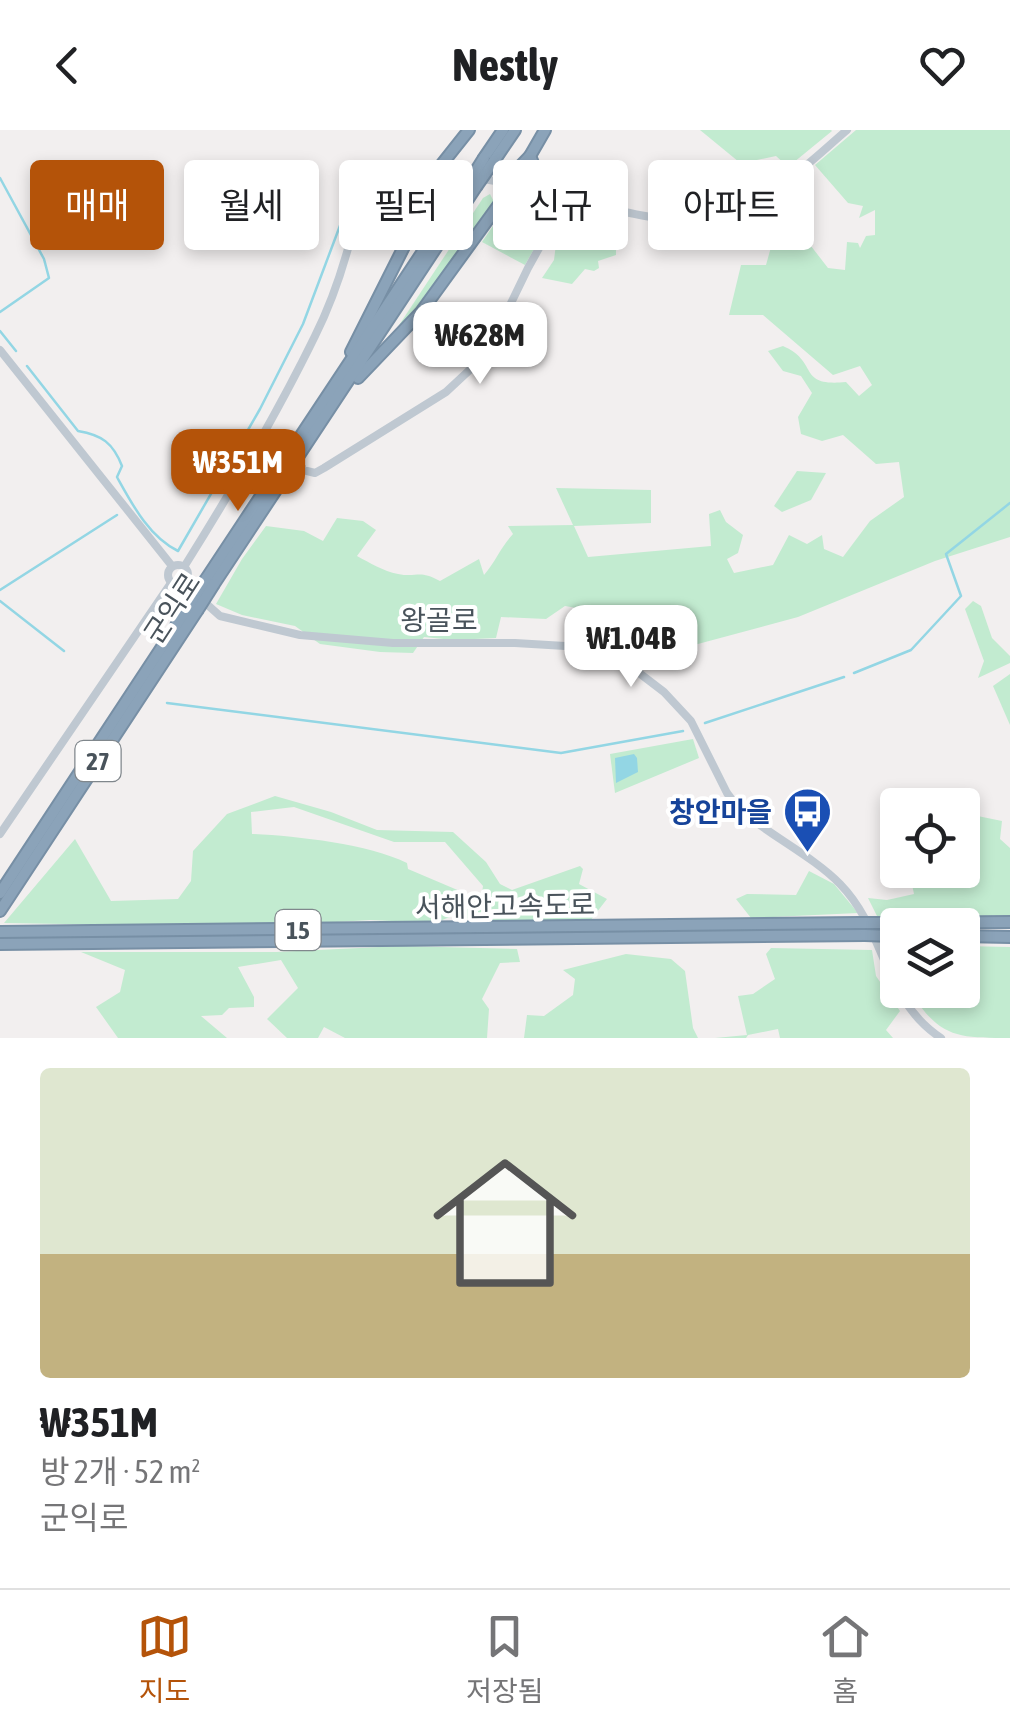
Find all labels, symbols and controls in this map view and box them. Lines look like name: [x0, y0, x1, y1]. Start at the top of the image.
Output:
icon: back: [40, 38, 95, 93]
icon: heart: [915, 38, 970, 93]
text: Nestly: [452, 39, 558, 91]
chip: 매매: [30, 160, 164, 250]
chip: 월세: [184, 160, 319, 250]
chip: 필터: [339, 160, 473, 250]
chip: 신규: [493, 160, 628, 250]
chip: 아파트: [648, 160, 814, 250]
pin: ₩628M: [410, 302, 550, 387]
text: ₩628M: [435, 316, 525, 353]
pin: ₩351M: [168, 429, 308, 514]
text: ₩351M: [193, 443, 283, 480]
street label: 군익로: [138, 567, 206, 649]
street label: 왕골로: [400, 604, 478, 636]
pin: ₩1.04B: [550, 605, 712, 690]
text: ₩1.04B: [586, 619, 676, 656]
road number: 27: [76, 741, 120, 781]
bus stop icon: 창안마을: [781, 786, 833, 854]
map controls: [880, 788, 980, 1008]
button: locate: [880, 788, 980, 888]
place label: 창안마을: [669, 796, 772, 828]
street label: 서해안고속도로: [415, 888, 595, 924]
button: layers: [880, 908, 980, 1008]
road number: 15: [276, 910, 320, 950]
icon: home: [415, 1133, 595, 1313]
text: ₩351M: [40, 1398, 158, 1446]
text: 방 2개 · 52 m²: [40, 1453, 200, 1490]
text: 군익로: [40, 1499, 128, 1536]
tab: 지도: [137, 1609, 192, 1709]
tab: 저장됨: [466, 1609, 544, 1709]
tab: 홈: [818, 1609, 873, 1709]

